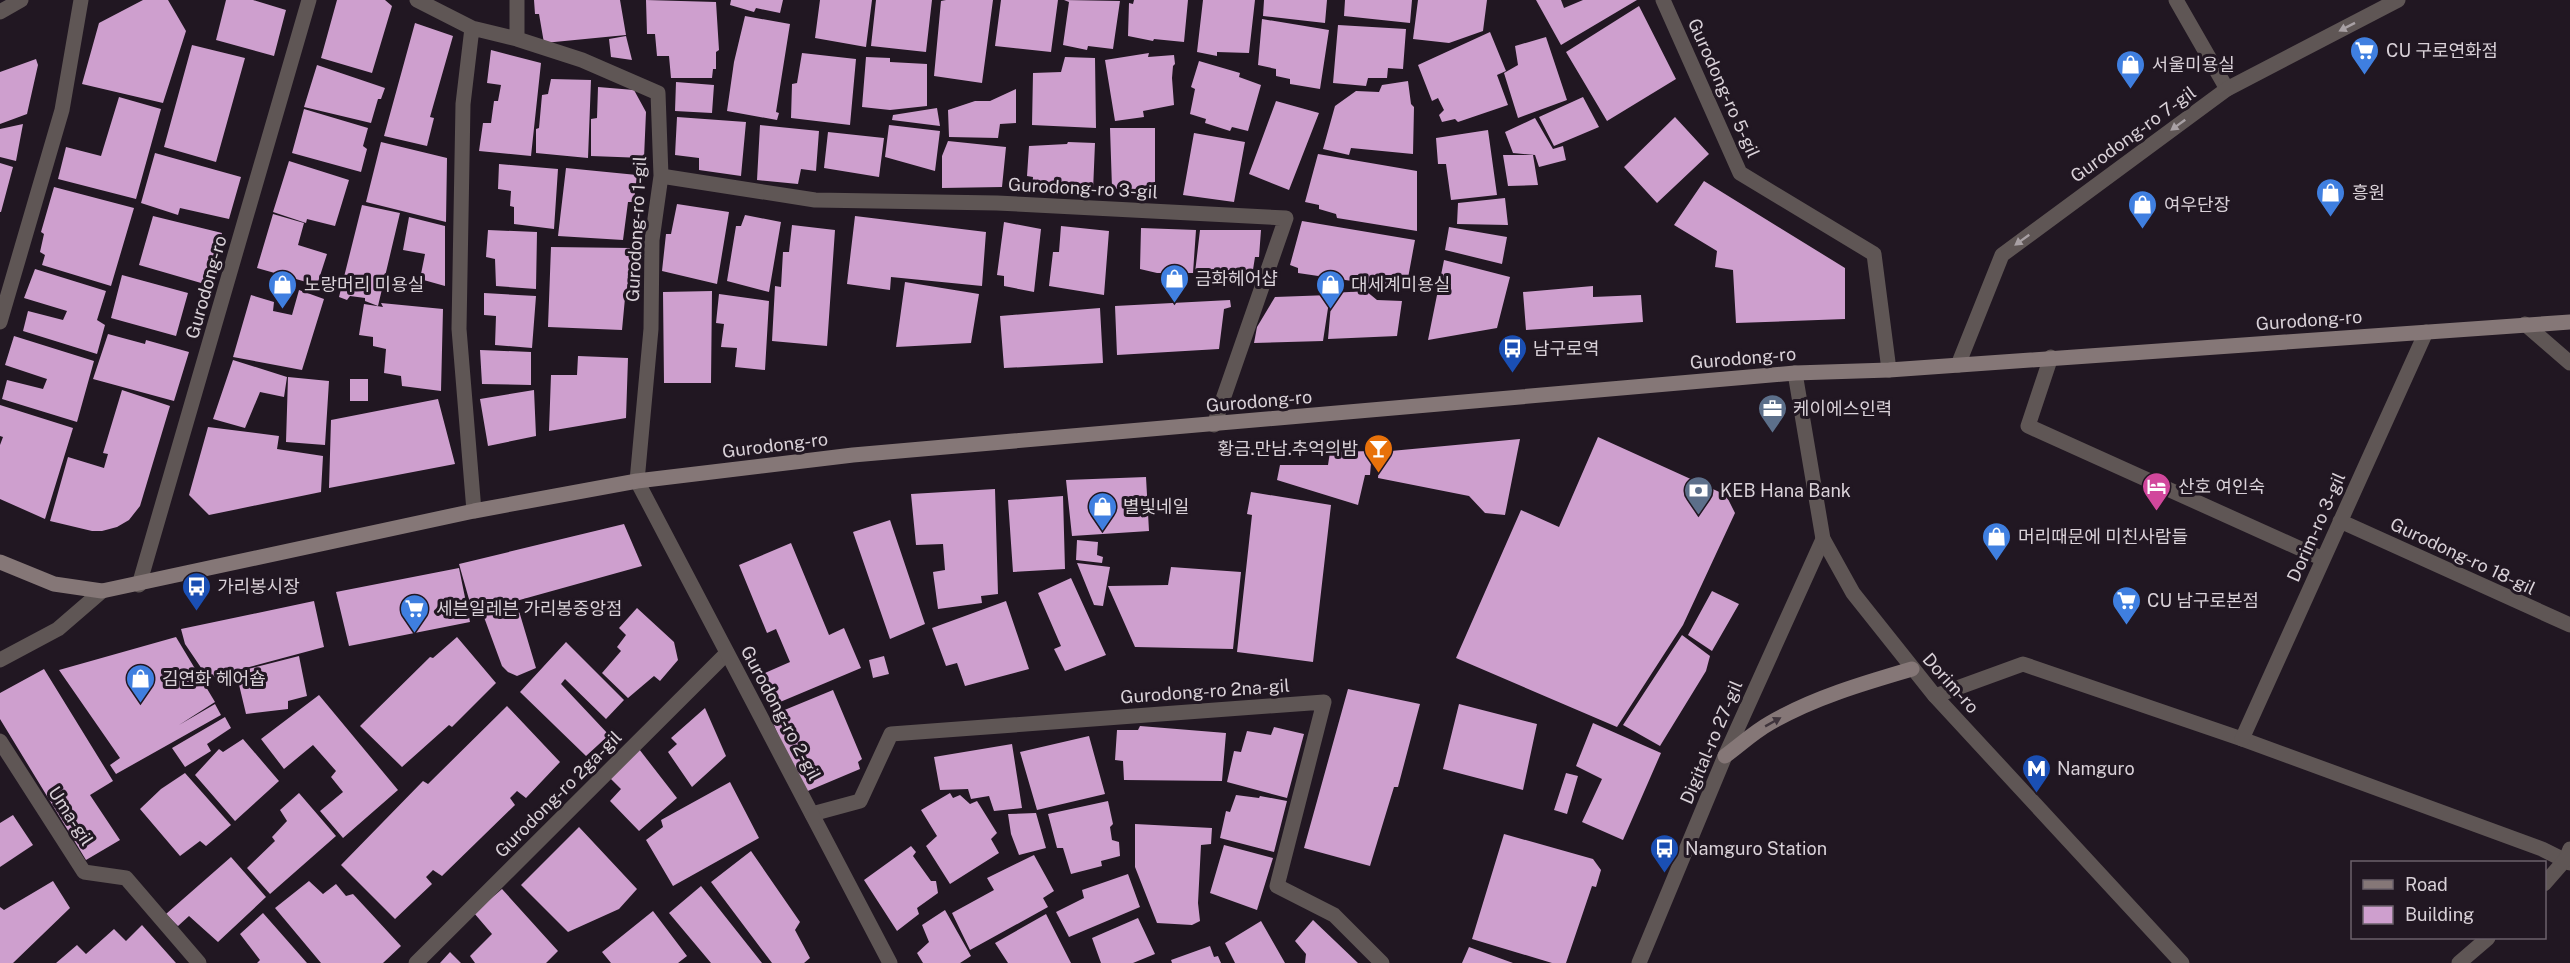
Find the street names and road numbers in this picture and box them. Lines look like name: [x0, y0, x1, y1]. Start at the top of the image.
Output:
street label: Gurodong-ro 5-gil: [1684, 15, 1764, 161]
street label: Gurodong-ro 7-gil: [2066, 82, 2200, 186]
street label: Gurodong-ro 1-gil: [622, 156, 650, 302]
street label: Gurodong-ro 3-gil: [1008, 174, 1158, 202]
street label: Gurodong-ro: [181, 233, 231, 341]
street label: Gurodong-ro: [2255, 306, 2363, 334]
street label: Gurodong-ro: [1689, 343, 1797, 373]
street label: Gurodong-ro: [1205, 386, 1313, 416]
street label: Gurodong-ro: [721, 428, 829, 462]
street label: Dorim-ro 3-gil: [2283, 469, 2349, 585]
street label: Gurodong-ro 18-gil: [2387, 513, 2539, 599]
street label: Gurodong-ro 2-gil: [737, 642, 825, 784]
street label: Dorim-ro: [1919, 649, 1983, 717]
street label: Gurodong-ro 2na-gil: [1120, 675, 1290, 707]
street label: Digital-ro 27-gil: [1676, 677, 1746, 807]
street label: Gurodong-ro 2ga-gil: [490, 726, 626, 862]
street label: Uma-gil: [44, 783, 98, 849]

